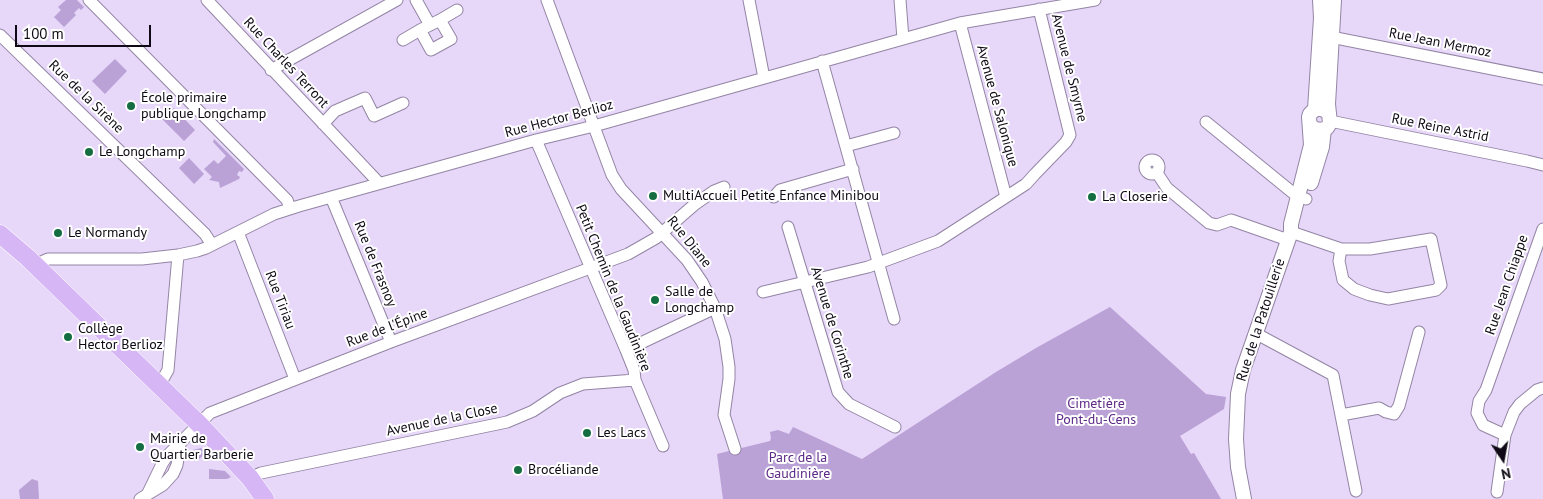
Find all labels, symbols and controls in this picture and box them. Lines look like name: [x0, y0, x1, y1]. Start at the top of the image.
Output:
street label: Avenue de Smyrne: [1047, 12, 1091, 124]
street label: Rue Charles Terront: [240, 14, 332, 112]
scale bar: [18, 15, 154, 47]
text: 100 m: [23, 24, 64, 43]
street label: Rue Jean Mermoz: [1387, 25, 1493, 61]
street label: Avenue de Salonique: [973, 43, 1021, 169]
street label: Rue de la Sirène: [45, 57, 127, 137]
place label: École primaire publique Longchamp: [141, 90, 266, 122]
street label: Rue Hector Berlioz: [503, 96, 615, 142]
marker: École primaire publique Longchamp: [125, 100, 137, 112]
street label: Rue Reine Astrid: [1390, 110, 1490, 146]
place label: Le Longchamp: [99, 144, 185, 160]
marker: Le Longchamp: [83, 146, 95, 158]
place label: MultiAccueil Petite Enfance Minibou: [663, 188, 879, 204]
place label: La Closerie: [1102, 189, 1168, 205]
marker: MultiAccueil Petite Enfance Minibou: [647, 190, 659, 202]
marker: La Closerie: [1086, 191, 1098, 203]
street label: Petit Chemin de la Gaudinière: [572, 202, 654, 374]
street label: Rue Diane: [663, 213, 715, 271]
street label: Rue de Frasnoy: [350, 219, 400, 309]
place label: Le Normandy: [68, 225, 147, 241]
marker: Le Normandy: [52, 227, 64, 239]
street label: Rue Jean Chiappe: [1482, 233, 1532, 337]
street label: Rue de la Patouillerie: [1233, 256, 1289, 384]
street label: Avenue de Corinthe: [807, 265, 857, 381]
street label: Rue Tiriau: [261, 268, 299, 332]
place label: Salle de Longchamp: [665, 284, 734, 316]
marker: Salle de Longchamp: [649, 294, 661, 306]
street label: Rue de l'Épine: [344, 305, 430, 351]
place label: Collège Hector Berlioz: [78, 321, 163, 354]
marker: Collège Hector Berlioz: [62, 331, 74, 343]
park label: Cimetière Pont-du-Cens: [1056, 396, 1136, 428]
street label: Avenue de la Close: [385, 400, 499, 440]
place label: Les Lacs: [597, 425, 646, 441]
marker: Les Lacs: [581, 427, 593, 439]
place label: Mairie de Quartier Barberie: [150, 431, 254, 464]
north arrow: [1478, 434, 1528, 484]
marker: Mairie de Quartier Barberie: [134, 441, 146, 453]
park label: Parc de la Gaudinière: [766, 450, 830, 482]
place label: Brocéliande: [528, 462, 599, 478]
marker: Brocéliande: [512, 464, 524, 476]
text: N: [1500, 464, 1512, 483]

